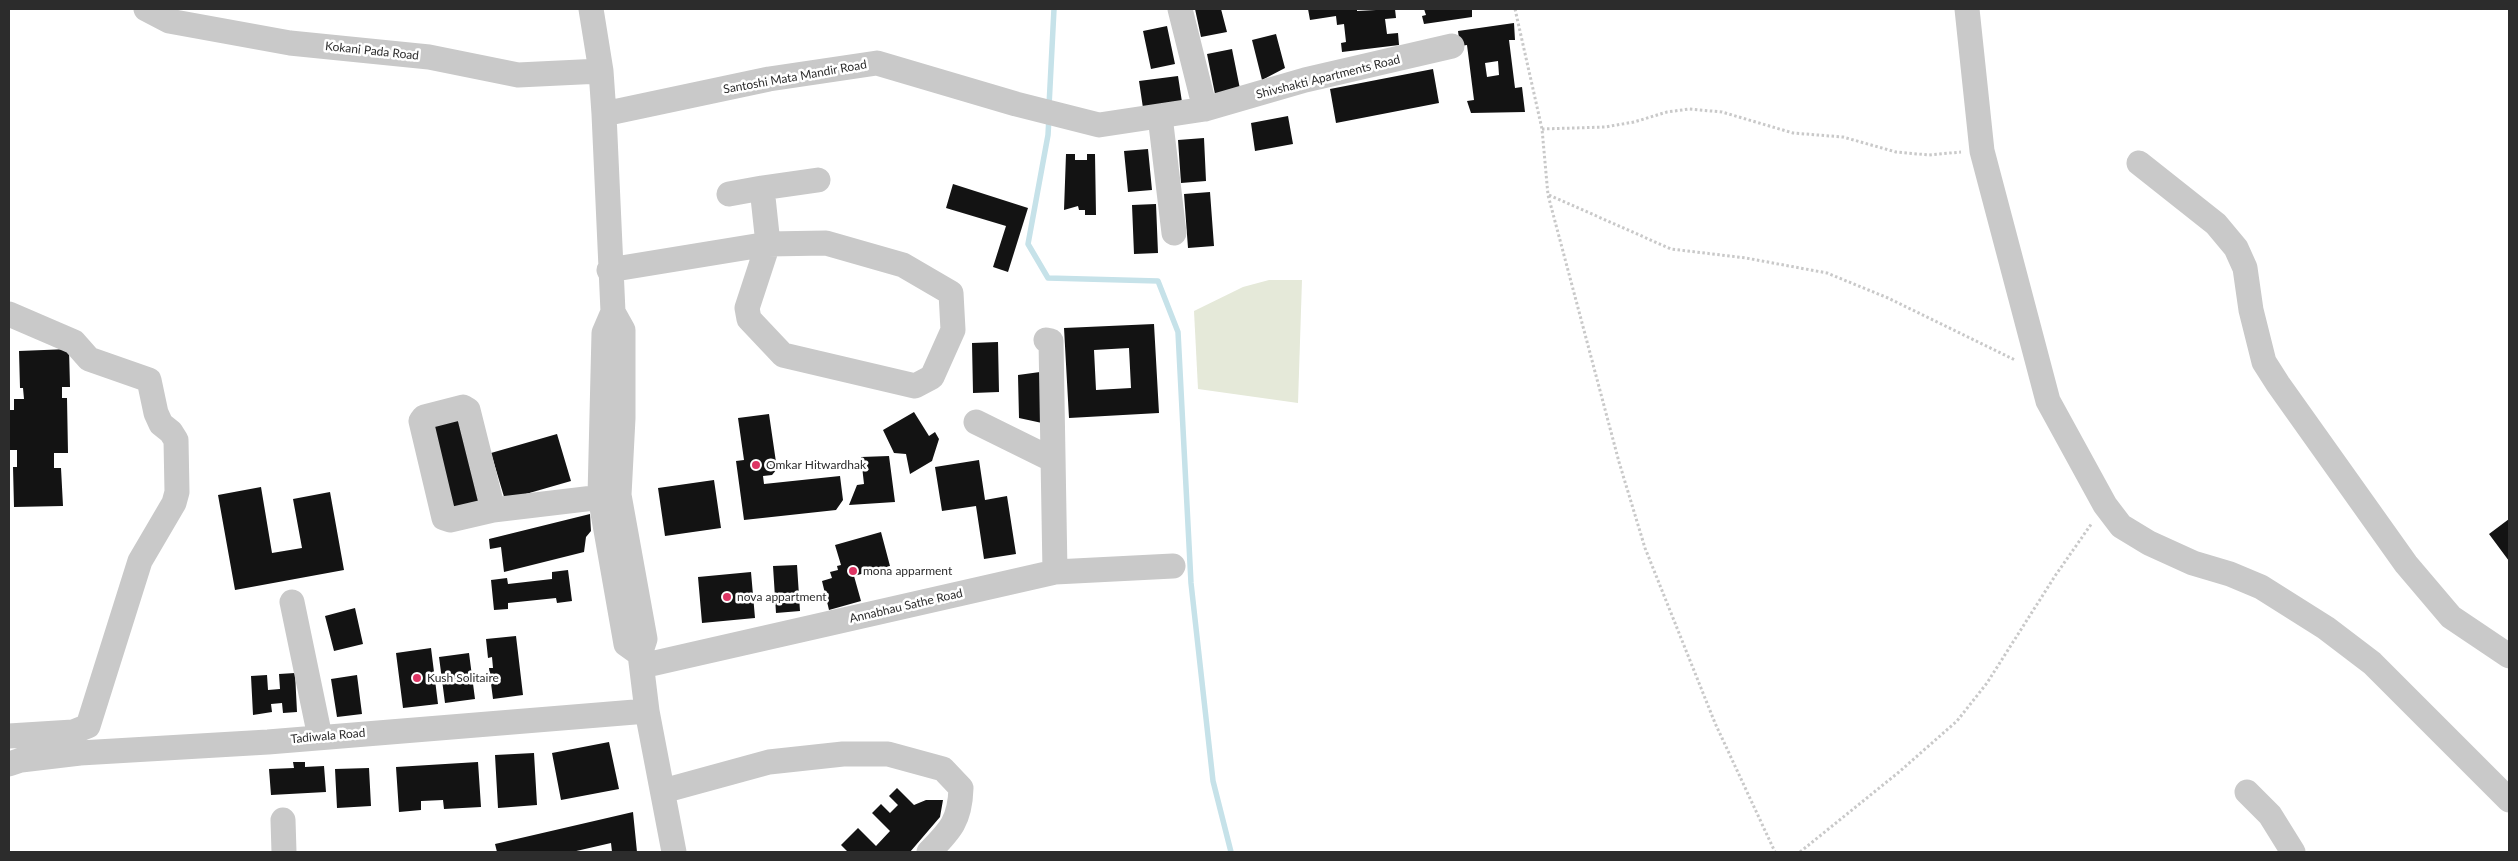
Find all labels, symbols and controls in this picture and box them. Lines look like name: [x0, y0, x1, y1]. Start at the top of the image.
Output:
street label: Kokani Pada Road: [324, 39, 420, 63]
street label: Shivshakti Apartments Road: [1254, 52, 1402, 102]
street label: Santoshi Mata Mandir Road: [722, 57, 868, 97]
place label: Omkar Hitwardhak: [766, 458, 866, 472]
marker: Omkar Hitwardhak: [750, 459, 762, 471]
place label: mona apparment: [863, 564, 952, 578]
marker: mona apparment: [847, 565, 859, 577]
street label: Annabhau Sathe Road: [848, 586, 964, 626]
place label: nova appartment: [737, 590, 827, 604]
marker: nova appartment: [721, 591, 733, 603]
place label: Kush Solitaire: [427, 671, 499, 685]
marker: Kush Solitaire: [411, 672, 423, 684]
street label: Tadiwala Road: [290, 726, 366, 746]

